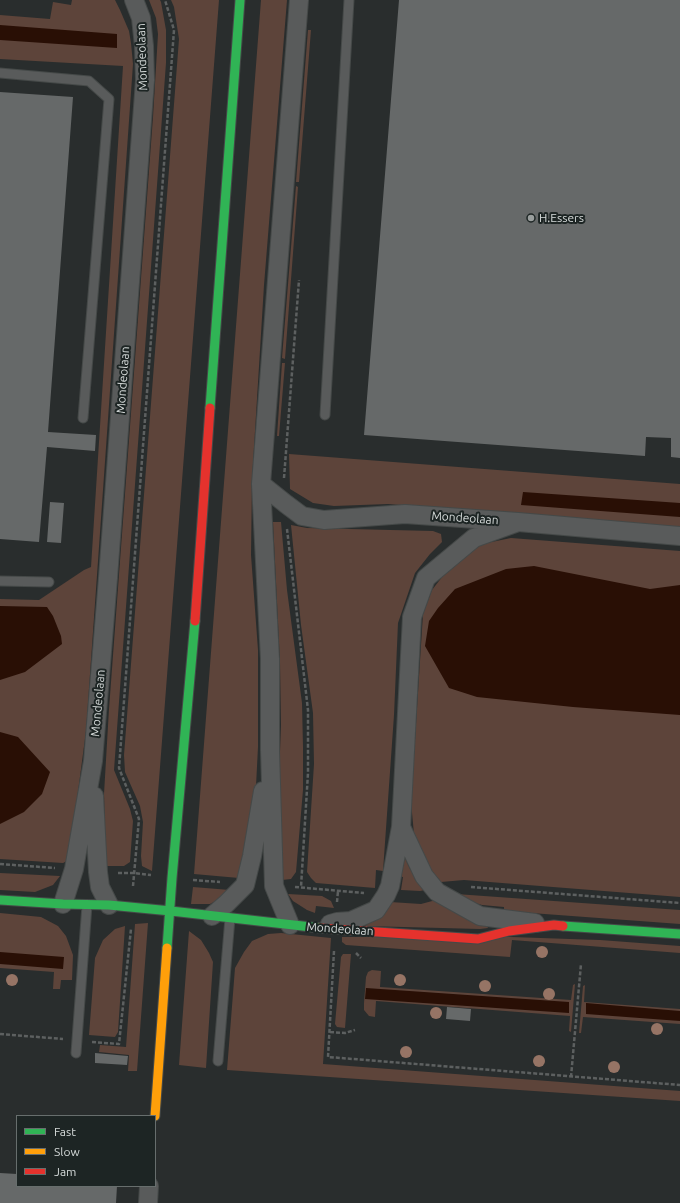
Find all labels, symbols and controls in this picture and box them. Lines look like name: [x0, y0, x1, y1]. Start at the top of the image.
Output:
street label: Mondeolaan: [134, 23, 150, 91]
place label: H.Essers: [539, 211, 584, 225]
marker: H.Essers: [526, 213, 536, 223]
street label: Mondeolaan: [113, 346, 133, 414]
street label: Mondeolaan: [431, 508, 499, 528]
street label: Mondeolaan: [88, 669, 108, 737]
street label: Mondeolaan: [306, 919, 374, 939]
legend: [16, 1115, 156, 1187]
text: Fast: [54, 1125, 76, 1138]
text: Slow: [54, 1145, 80, 1158]
text: Jam: [54, 1165, 76, 1178]

